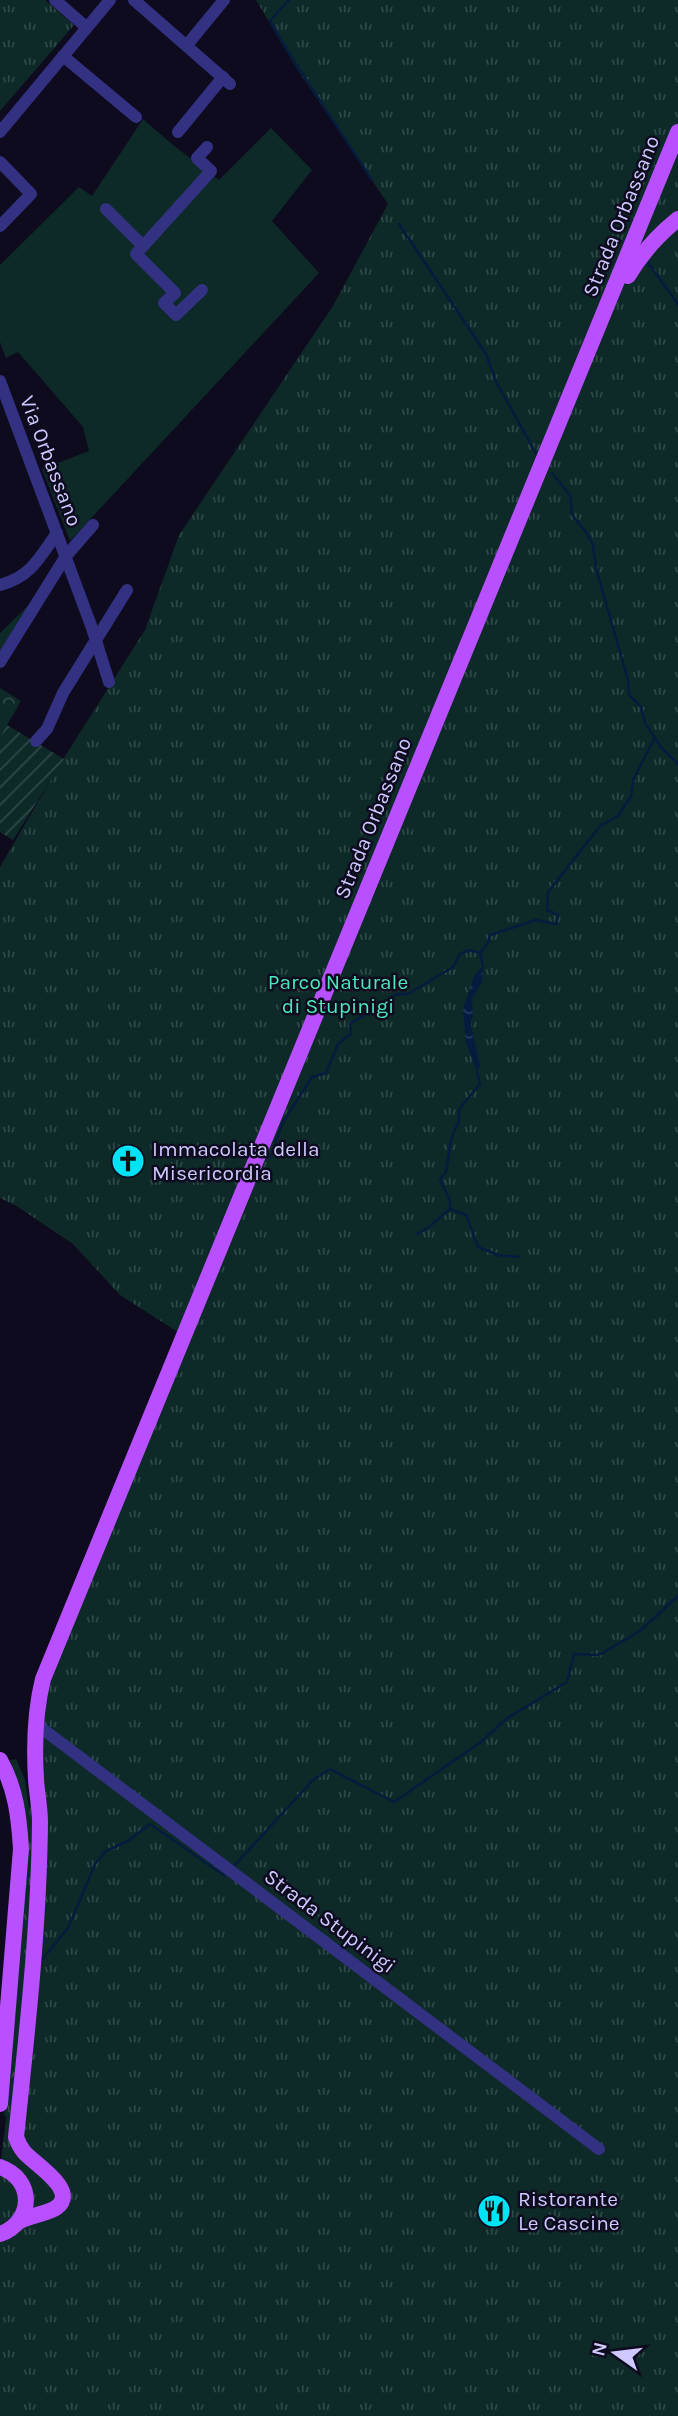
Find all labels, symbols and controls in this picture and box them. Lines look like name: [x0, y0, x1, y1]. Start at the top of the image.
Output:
street label: Strada Orbassano: [578, 132, 664, 300]
street label: Via Orbassano: [15, 392, 87, 530]
street label: Strada Orbassano: [330, 734, 416, 902]
park label: Parco Naturale di Stupinigi: [268, 970, 408, 1018]
place label: Immacolata della Misericordia: [152, 1137, 319, 1185]
church icon: Immacolata della Misericordia: [109, 1142, 147, 1180]
street label: Strada Stupinigi: [260, 1864, 400, 1978]
place label: Ristorante Le Cascine: [518, 2187, 620, 2235]
restaurant icon: Ristorante Le Cascine: [475, 2192, 513, 2230]
north arrow: [580, 2318, 650, 2388]
text: N: [587, 2340, 612, 2358]

